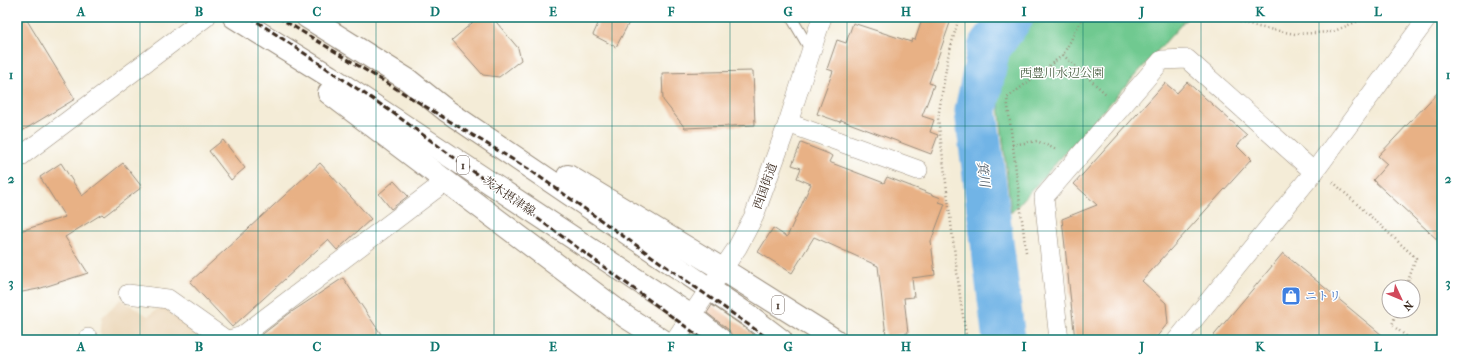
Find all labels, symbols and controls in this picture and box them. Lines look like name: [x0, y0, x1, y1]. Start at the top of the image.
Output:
text: A: [76, 4, 86, 19]
text: B: [195, 4, 204, 19]
text: C: [313, 4, 322, 19]
text: D: [430, 4, 440, 19]
text: E: [549, 4, 557, 19]
text: F: [667, 4, 675, 19]
text: G: [783, 4, 793, 19]
text: H: [901, 4, 912, 19]
text: I: [1021, 4, 1027, 19]
text: J: [1138, 4, 1145, 20]
text: K: [1255, 4, 1266, 19]
text: L: [1374, 4, 1383, 19]
park label: 西豊川水辺公園: [1020, 66, 1104, 80]
text: 1: [9, 67, 14, 82]
text: 1: [1446, 67, 1451, 82]
road number: 1: [457, 156, 469, 174]
water label: 箕川: [974, 160, 993, 190]
street label: 西国街道: [750, 161, 780, 211]
text: 2: [8, 171, 15, 186]
text: 2: [1445, 171, 1452, 186]
street label: 茨木摂津線: [480, 173, 538, 219]
text: 3: [8, 275, 14, 291]
text: 3: [1445, 275, 1451, 291]
north arrow: [1381, 279, 1421, 319]
shop icon: ニトリ: [1280, 285, 1302, 307]
place label: ニトリ: [1305, 289, 1341, 303]
road number: 1: [772, 296, 784, 314]
text: N: [1400, 298, 1415, 314]
text: A: [76, 339, 86, 354]
text: B: [195, 339, 204, 354]
text: C: [313, 339, 322, 354]
text: D: [430, 339, 440, 354]
text: E: [549, 339, 557, 354]
text: F: [667, 339, 675, 354]
text: G: [783, 339, 793, 354]
text: H: [901, 339, 912, 354]
text: I: [1021, 339, 1027, 354]
text: J: [1138, 339, 1145, 355]
text: K: [1255, 339, 1266, 354]
text: L: [1374, 339, 1383, 354]

